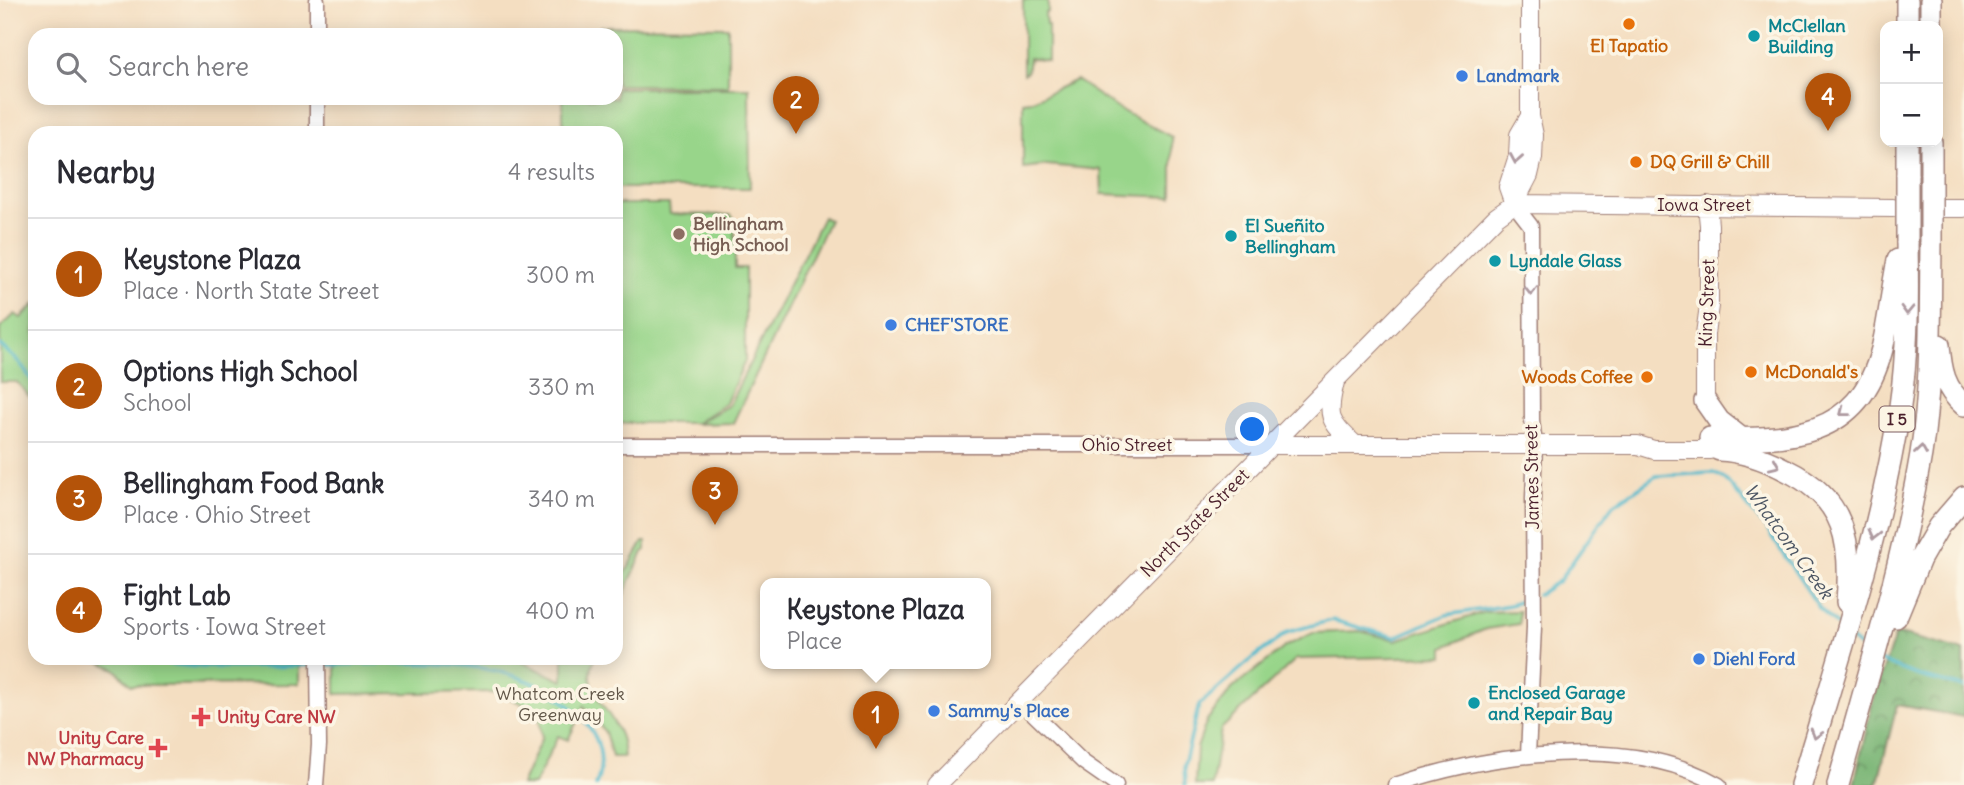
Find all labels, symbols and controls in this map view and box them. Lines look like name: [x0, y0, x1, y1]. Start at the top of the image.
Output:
place label: McClellan Building: [1768, 14, 1846, 58]
marker: El Tapatio: [1621, 16, 1637, 32]
map controls: [1880, 21, 1943, 147]
button: +: [1880, 21, 1943, 84]
search box: [28, 28, 623, 105]
marker: McClellan Building: [1746, 28, 1762, 44]
place label: El Tapatio: [1590, 34, 1668, 57]
icon: search: [52, 48, 90, 86]
text: Search here: [108, 50, 249, 83]
place label: Landmark: [1476, 64, 1560, 87]
marker: Landmark: [1454, 68, 1470, 84]
pin: 4: [1805, 73, 1851, 131]
pin: 2: [773, 76, 819, 134]
button: −: [1880, 84, 1943, 147]
place label: DQ Grill & Chill: [1650, 150, 1770, 173]
text: Nearby: [56, 153, 156, 191]
one-way arrow: [1510, 153, 1525, 165]
marker: DQ Grill & Chill: [1628, 154, 1644, 170]
text: 4 results: [508, 157, 595, 186]
street label: Iowa Street: [1657, 193, 1751, 216]
place label: Bellingham High School: [693, 212, 789, 256]
place label: El Sueñito Bellingham: [1245, 214, 1336, 258]
marker: Bellingham High School: [671, 226, 687, 242]
marker: El Sueñito Bellingham: [1223, 228, 1239, 244]
text: Keystone Plaza: [123, 243, 301, 276]
place label: Lyndale Glass: [1509, 249, 1622, 272]
marker: Lyndale Glass: [1487, 253, 1503, 269]
street label: King Street: [1693, 259, 1720, 347]
text: 1: [74, 260, 84, 289]
text: 300 m: [526, 260, 595, 289]
text: Place · North State Street: [123, 276, 379, 305]
one-way arrow: [1523, 286, 1539, 297]
one-way arrow: [1899, 305, 1914, 316]
place label: CHEF'STORE: [905, 313, 1009, 336]
marker: CHEF'STORE: [883, 317, 899, 333]
text: Options High School: [123, 355, 358, 388]
place label: McDonald's: [1765, 360, 1858, 383]
marker: McDonald's: [1743, 364, 1759, 380]
place label: Woods Coffee: [1522, 365, 1633, 388]
marker: Woods Coffee: [1639, 369, 1655, 385]
text: 2: [73, 372, 85, 401]
text: 330 m: [528, 372, 595, 401]
text: School: [123, 388, 192, 417]
one-way arrow: [1839, 403, 1851, 416]
road number: I 5: [1880, 406, 1914, 432]
your location: [1235, 412, 1269, 446]
street label: James Street: [1519, 424, 1544, 530]
street label: Ohio Street: [1082, 433, 1172, 456]
one-way arrow: [1913, 444, 1928, 456]
one-way arrow: [1768, 457, 1781, 471]
street label: North State Street: [1135, 463, 1254, 582]
text: Bellingham Food Bank: [123, 467, 384, 500]
pin: 3: [692, 467, 738, 525]
water label: Whatcom Creek: [1739, 479, 1840, 604]
text: 3: [72, 484, 86, 513]
text: 340 m: [528, 484, 595, 513]
text: Place · Ohio Street: [123, 500, 311, 529]
one-way arrow: [1868, 529, 1882, 541]
popup: [760, 578, 991, 669]
text: Fight Lab: [123, 579, 231, 612]
text: Keystone Plaza: [786, 593, 965, 626]
text: 4: [72, 596, 86, 625]
text: 400 m: [526, 596, 595, 625]
text: Sports · Iowa Street: [123, 612, 326, 641]
text: Place: [786, 626, 842, 655]
place label: Diehl Ford: [1713, 647, 1796, 670]
marker: Diehl Ford: [1691, 651, 1707, 667]
place label: Enclosed Garage and Repair Bay: [1488, 681, 1626, 725]
park label: Whatcom Creek Greenway: [495, 682, 625, 726]
pin: 1: [853, 691, 899, 749]
marker: Enclosed Garage and Repair Bay: [1466, 695, 1482, 711]
place label: Sammy's Place: [948, 699, 1070, 722]
marker: Sammy's Place: [926, 703, 942, 719]
place label: Unity Care NW: [217, 705, 336, 728]
marker: Unity Care NW: [191, 707, 211, 727]
place label: Unity Care NW Pharmacy: [27, 726, 144, 770]
one-way arrow: [1809, 727, 1824, 739]
marker: Unity Care NW Pharmacy: [150, 740, 166, 756]

